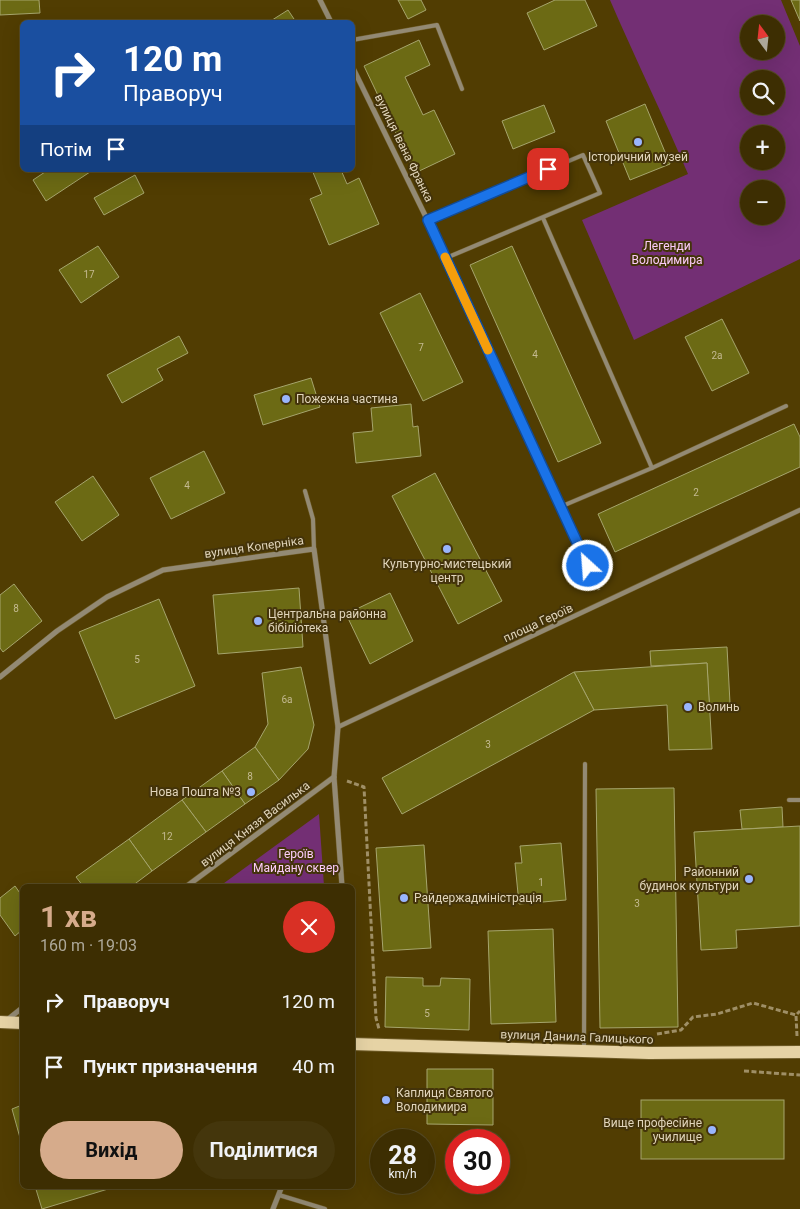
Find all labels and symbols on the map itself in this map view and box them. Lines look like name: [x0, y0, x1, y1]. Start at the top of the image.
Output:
north arrow: [740, 15, 785, 60]
street label: вулиця Івана Франка: [372, 92, 436, 204]
marker: Історичний музей: [632, 136, 644, 148]
pin: [527, 148, 569, 190]
place label: Історичний музей: [588, 150, 688, 164]
park label: Легенди Володимира: [632, 239, 702, 267]
house number: 17: [83, 269, 95, 280]
house number: 7: [418, 342, 424, 353]
house number: 4: [532, 349, 538, 360]
house number: 2а: [711, 350, 723, 361]
place label: Пожежна частина: [296, 392, 398, 406]
marker: Пожежна частина: [280, 393, 292, 405]
house number: 4: [184, 480, 190, 491]
house number: 2: [693, 487, 699, 498]
street label: вулиця Коперніка: [203, 533, 305, 561]
position arrow: [561, 539, 613, 591]
marker: Культурно-мистецький центр: [441, 543, 453, 555]
place label: Культурно-мистецький центр: [382, 557, 512, 585]
street label: площа Героїв: [501, 601, 575, 645]
house number: 8: [13, 603, 19, 614]
place label: Центральна районна бібіліотека: [268, 607, 386, 635]
marker: Центральна районна бібіліотека: [252, 615, 264, 627]
house number: 5: [134, 654, 140, 665]
house number: 6а: [281, 694, 293, 705]
place label: Волинь: [698, 700, 740, 714]
marker: Волинь: [682, 701, 694, 713]
house number: 3: [485, 739, 491, 750]
house number: 8: [247, 771, 253, 782]
street label: вулиця Князя Василька: [198, 778, 312, 870]
place label: Нова Пошта №3: [150, 785, 241, 799]
marker: Нова Пошта №3: [245, 786, 257, 798]
house number: 12: [161, 831, 173, 842]
park label: Героїв Майдану сквер: [253, 847, 339, 875]
place label: Районний будинок культури: [639, 865, 739, 893]
marker: Районний будинок культури: [743, 873, 755, 885]
house number: 1: [538, 877, 544, 888]
place label: Райдержадміністрація: [414, 891, 542, 905]
marker: Райдержадміністрація: [398, 892, 410, 904]
house number: 3: [634, 898, 640, 909]
house number: 5: [424, 1008, 430, 1019]
street label: вулиця Данила Галицького: [500, 1027, 654, 1047]
place label: Каплиця Святого Володимира: [396, 1086, 493, 1114]
marker: Каплиця Святого Володимира: [380, 1094, 392, 1106]
place label: Вище професійне училище: [603, 1116, 702, 1144]
marker: Вище професійне училище: [706, 1124, 718, 1136]
speed limit sign: 30: [445, 1129, 510, 1194]

